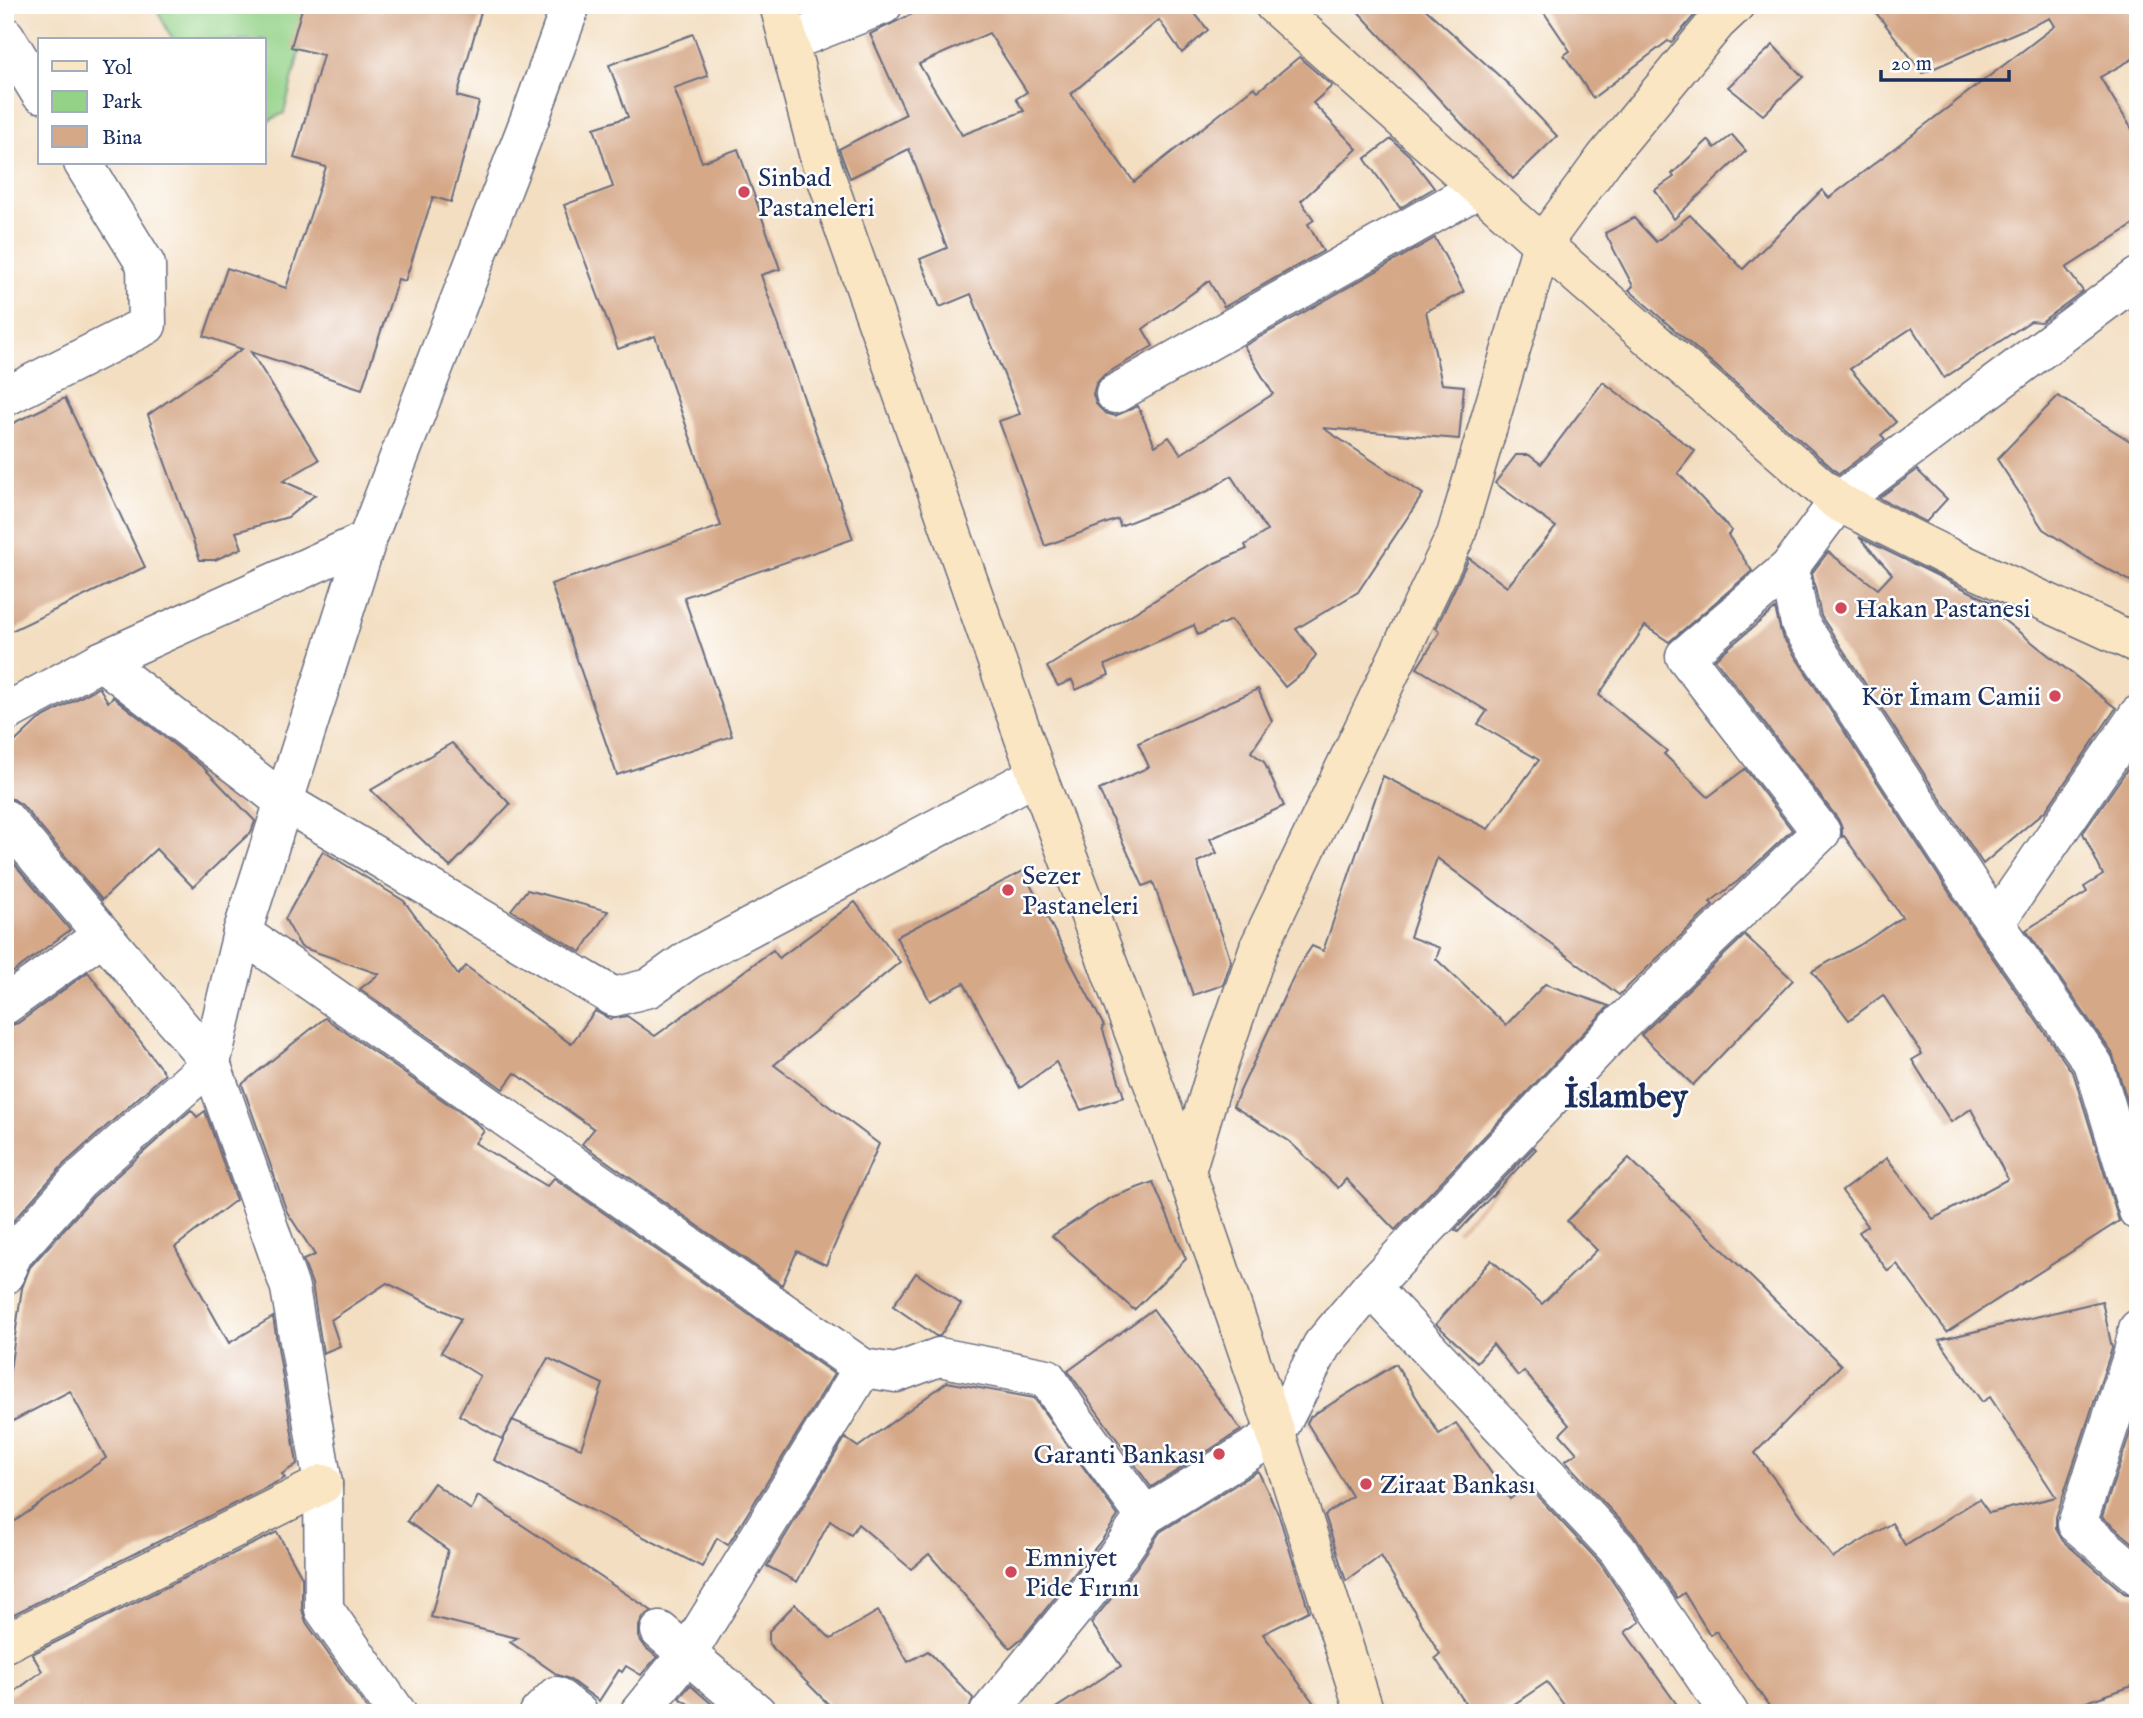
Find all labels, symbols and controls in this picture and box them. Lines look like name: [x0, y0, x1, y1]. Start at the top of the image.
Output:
legend: [38, 38, 266, 164]
scale bar: [1881, 38, 2008, 82]
text: 20 m: [1891, 51, 1932, 78]
text: Yol: [102, 55, 132, 82]
text: Park: [102, 89, 143, 116]
text: Bina: [102, 125, 143, 152]
place label: Sinbad Pastaneleri: [758, 162, 875, 225]
marker: Sinbad Pastaneleri: [736, 184, 752, 200]
place label: Hakan Pastanesi: [1855, 593, 2031, 626]
marker: Hakan Pastanesi: [1833, 600, 1849, 616]
place label: Kör İmam Camii: [1861, 681, 2041, 714]
marker: Kör İmam Camii: [2047, 688, 2063, 704]
place label: Sezer Pastaneleri: [1022, 860, 1139, 923]
marker: Sezer Pastaneleri: [1000, 882, 1016, 898]
district label: İslambey: [1564, 1076, 1689, 1119]
place label: Garanti Bankası: [1033, 1439, 1205, 1472]
marker: Garanti Bankası: [1211, 1446, 1227, 1462]
place label: Ziraat Bankası: [1380, 1469, 1535, 1502]
marker: Ziraat Bankası: [1358, 1476, 1374, 1492]
place label: Emniyet Pide Fırını: [1025, 1542, 1139, 1605]
marker: Emniyet Pide Fırını: [1003, 1564, 1019, 1580]

